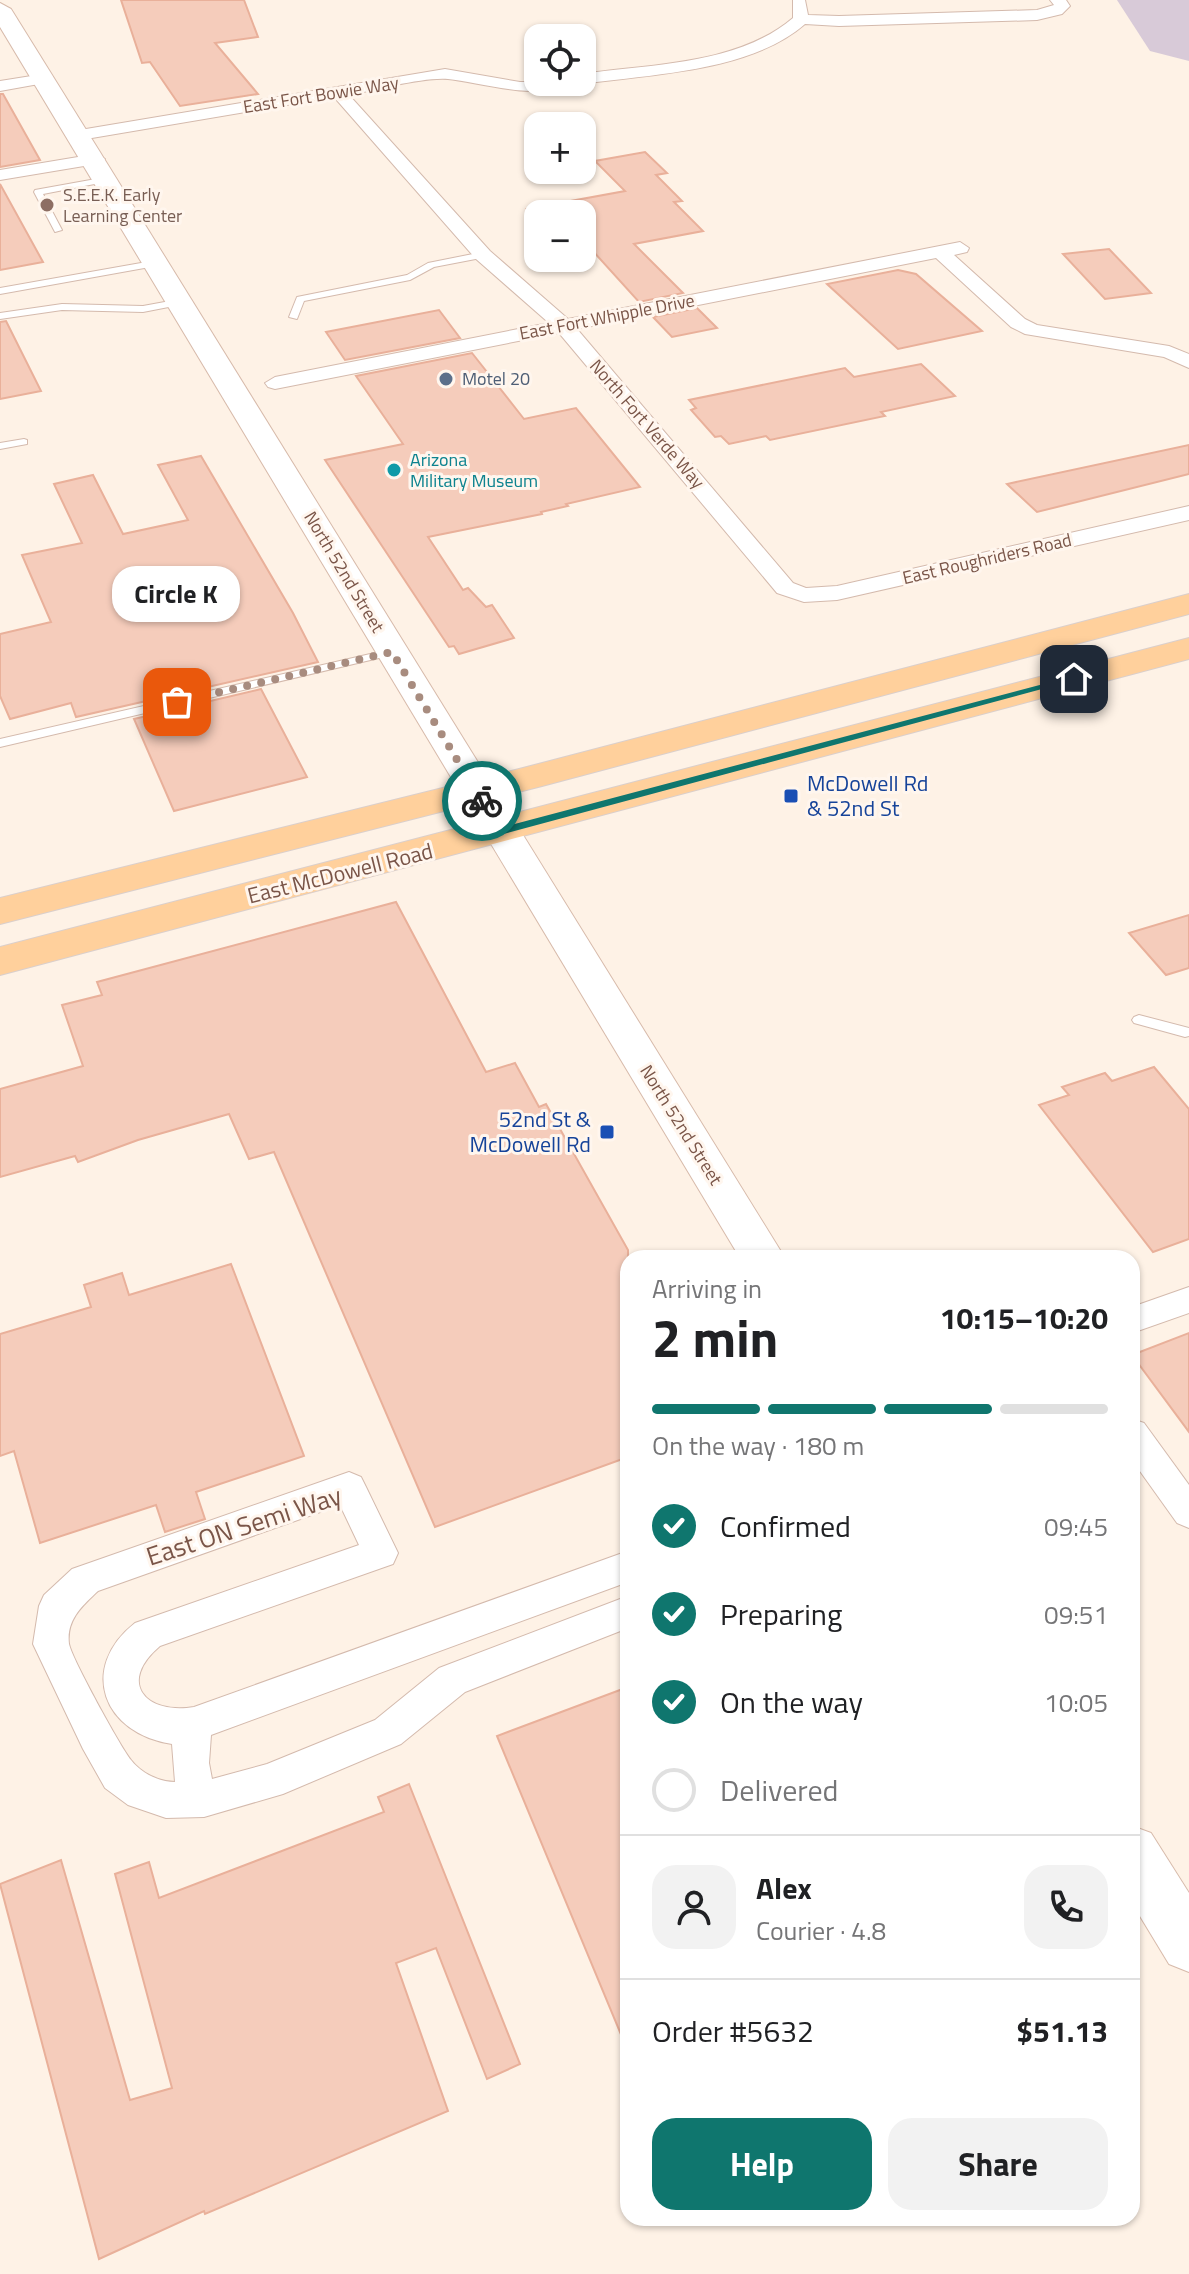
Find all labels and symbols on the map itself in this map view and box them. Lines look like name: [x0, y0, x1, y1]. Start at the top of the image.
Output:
street label: East Fort Bowie Way: [241, 69, 401, 120]
place label: S.E.E.K. Early Learning Center: [63, 181, 182, 229]
marker: S.E.E.K. Early Learning Center: [38, 196, 56, 214]
street label: East Fort Whipple Drive: [517, 286, 697, 347]
street label: North Fort Verde Way: [583, 353, 711, 495]
place label: Motel 20: [462, 365, 530, 392]
marker: Motel 20: [437, 370, 455, 388]
place label: Arizona Military Museum: [410, 446, 538, 494]
marker: Arizona Military Museum: [385, 461, 403, 479]
street label: North 52nd Street: [297, 506, 392, 638]
street label: East Roughriders Road: [900, 526, 1074, 591]
callout: Circle K: [113, 566, 241, 622]
pin: [1040, 645, 1108, 713]
pin: [143, 668, 211, 736]
courier: [442, 761, 522, 841]
place label: McDowell Rd & 52nd St: [807, 766, 928, 825]
marker: McDowell Rd & 52nd St: [782, 787, 800, 805]
street label: East McDowell Road: [244, 834, 436, 912]
street label: North 52nd Street: [634, 1059, 730, 1191]
place label: 52nd St & McDowell Rd: [470, 1102, 591, 1161]
marker: 52nd St & McDowell Rd: [598, 1123, 616, 1141]
street label: East ON Semi Way: [141, 1476, 347, 1575]

